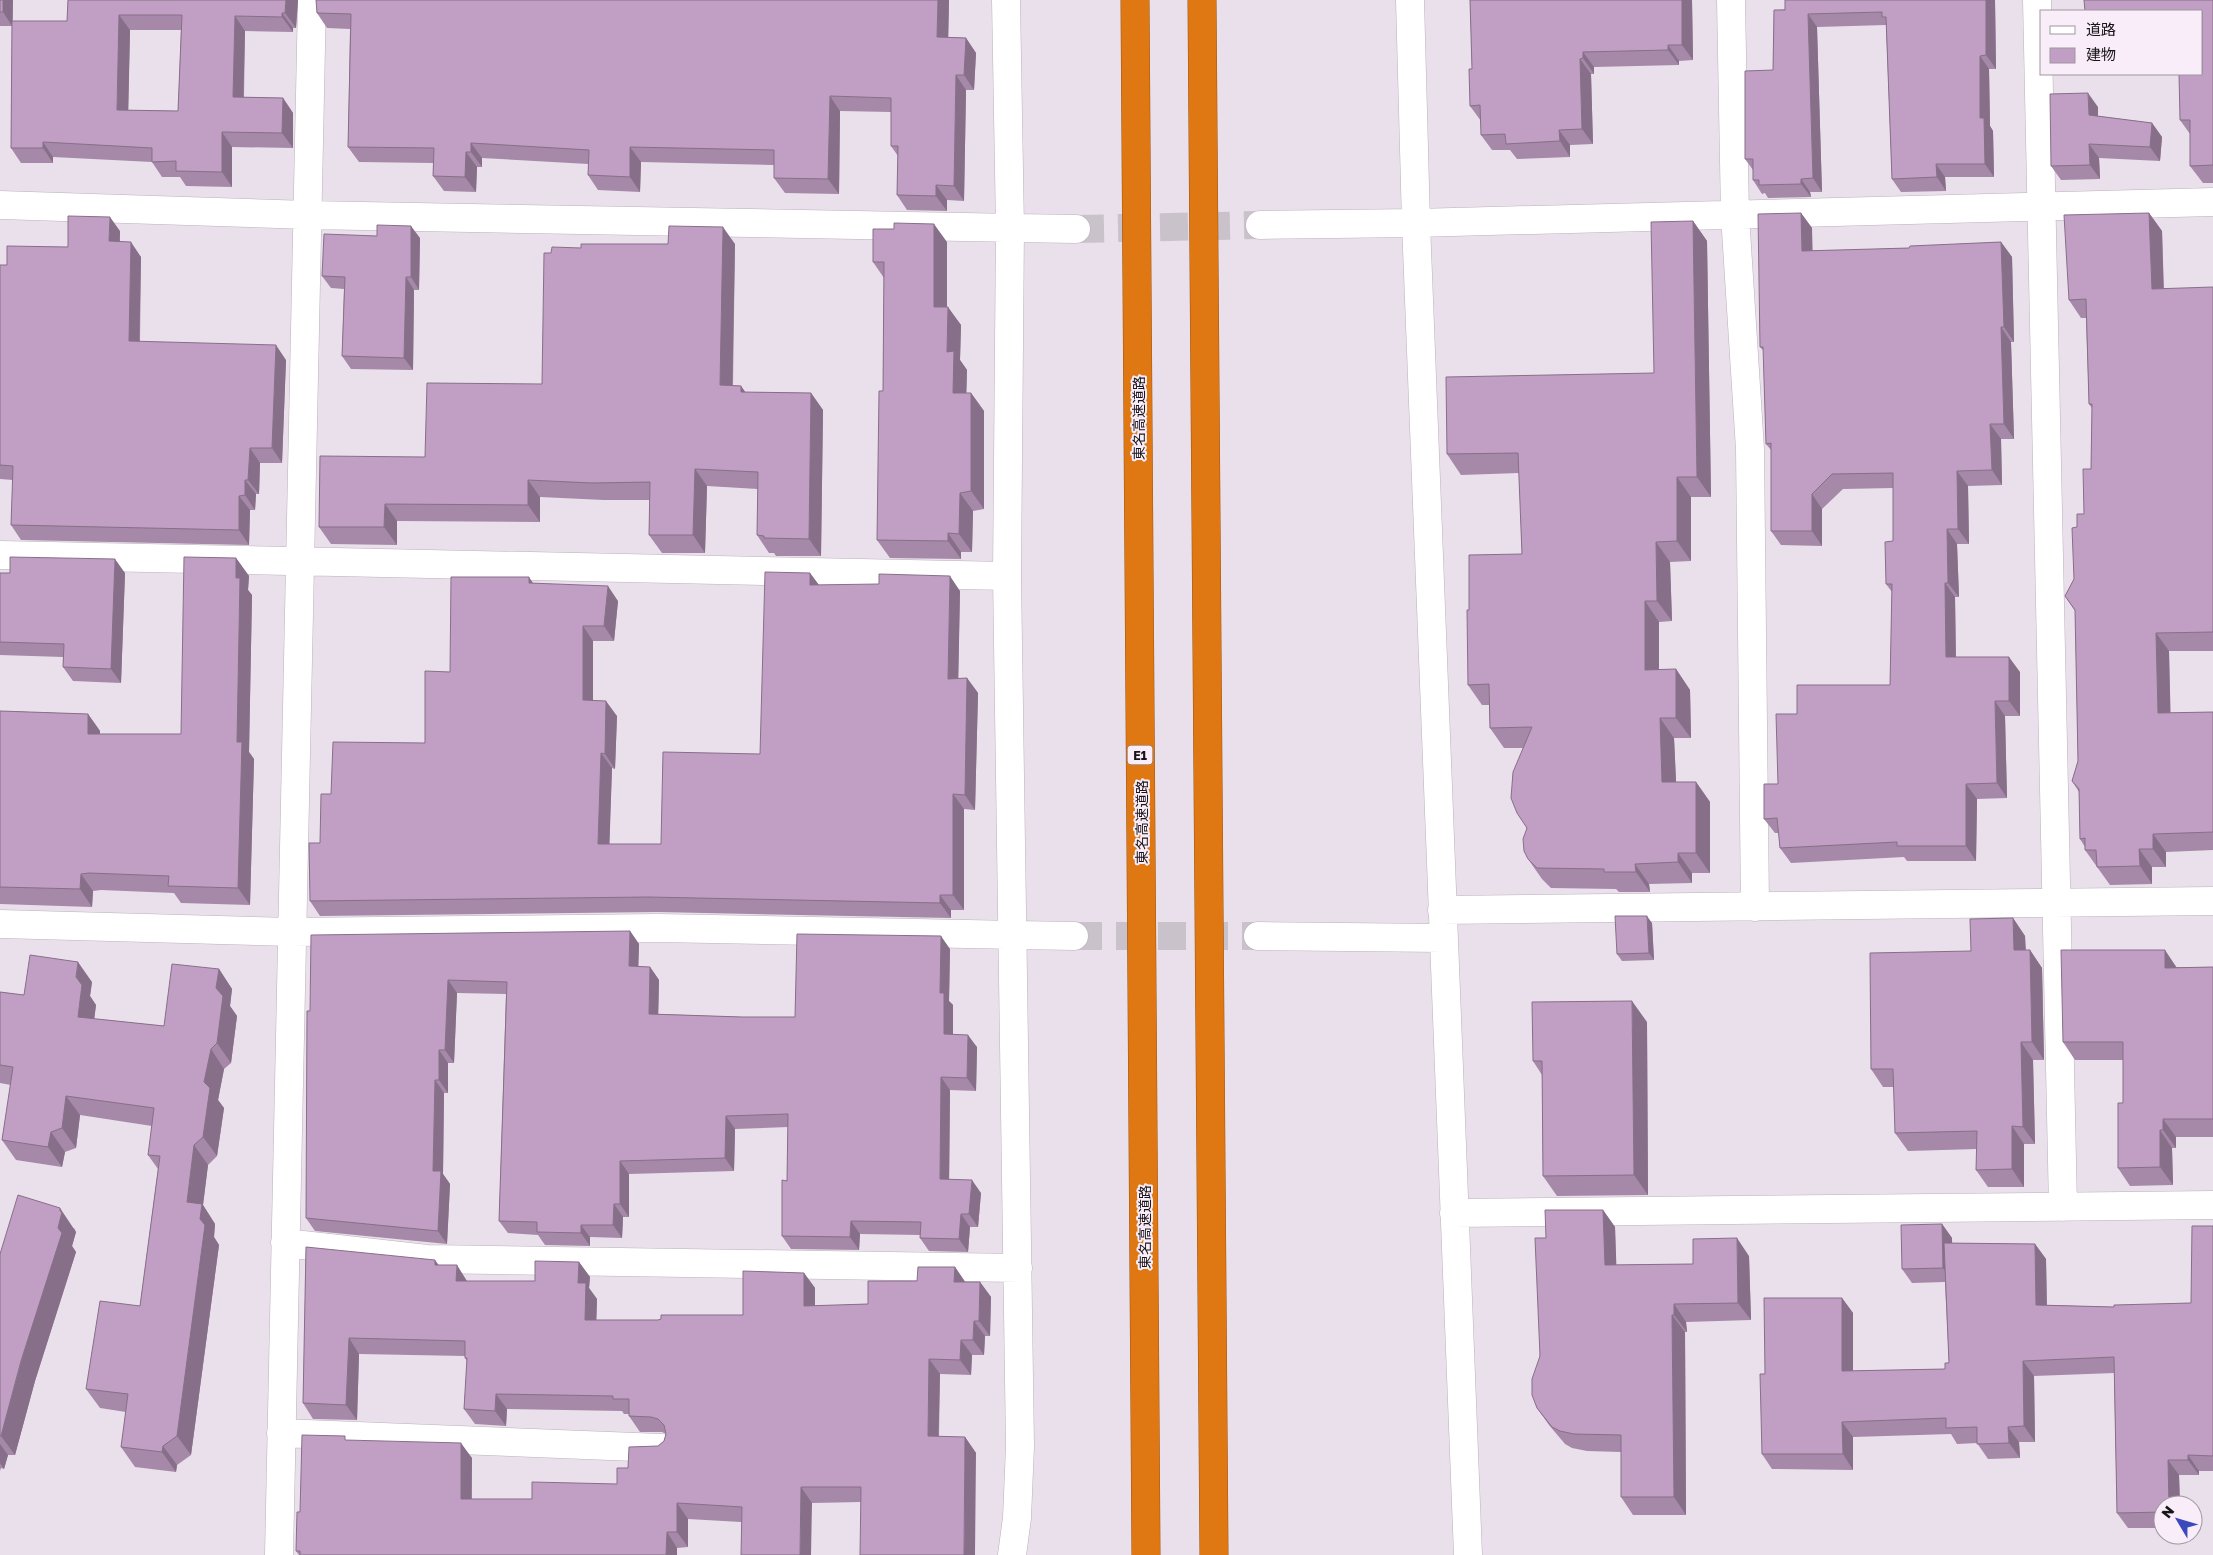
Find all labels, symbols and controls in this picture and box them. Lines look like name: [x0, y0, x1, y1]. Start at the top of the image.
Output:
legend: [2040, 10, 2203, 75]
text: 道路: [2086, 20, 2116, 38]
text: 建物: [2086, 45, 2116, 63]
street label: 東名高速道路: [1130, 376, 1147, 460]
road number: E1: [1128, 746, 1152, 764]
street label: 東名高速道路: [1133, 780, 1150, 864]
street label: 東名高速道路: [1136, 1185, 1153, 1269]
north arrow: [2153, 1495, 2203, 1545]
text: N: [2157, 1502, 2177, 1521]

